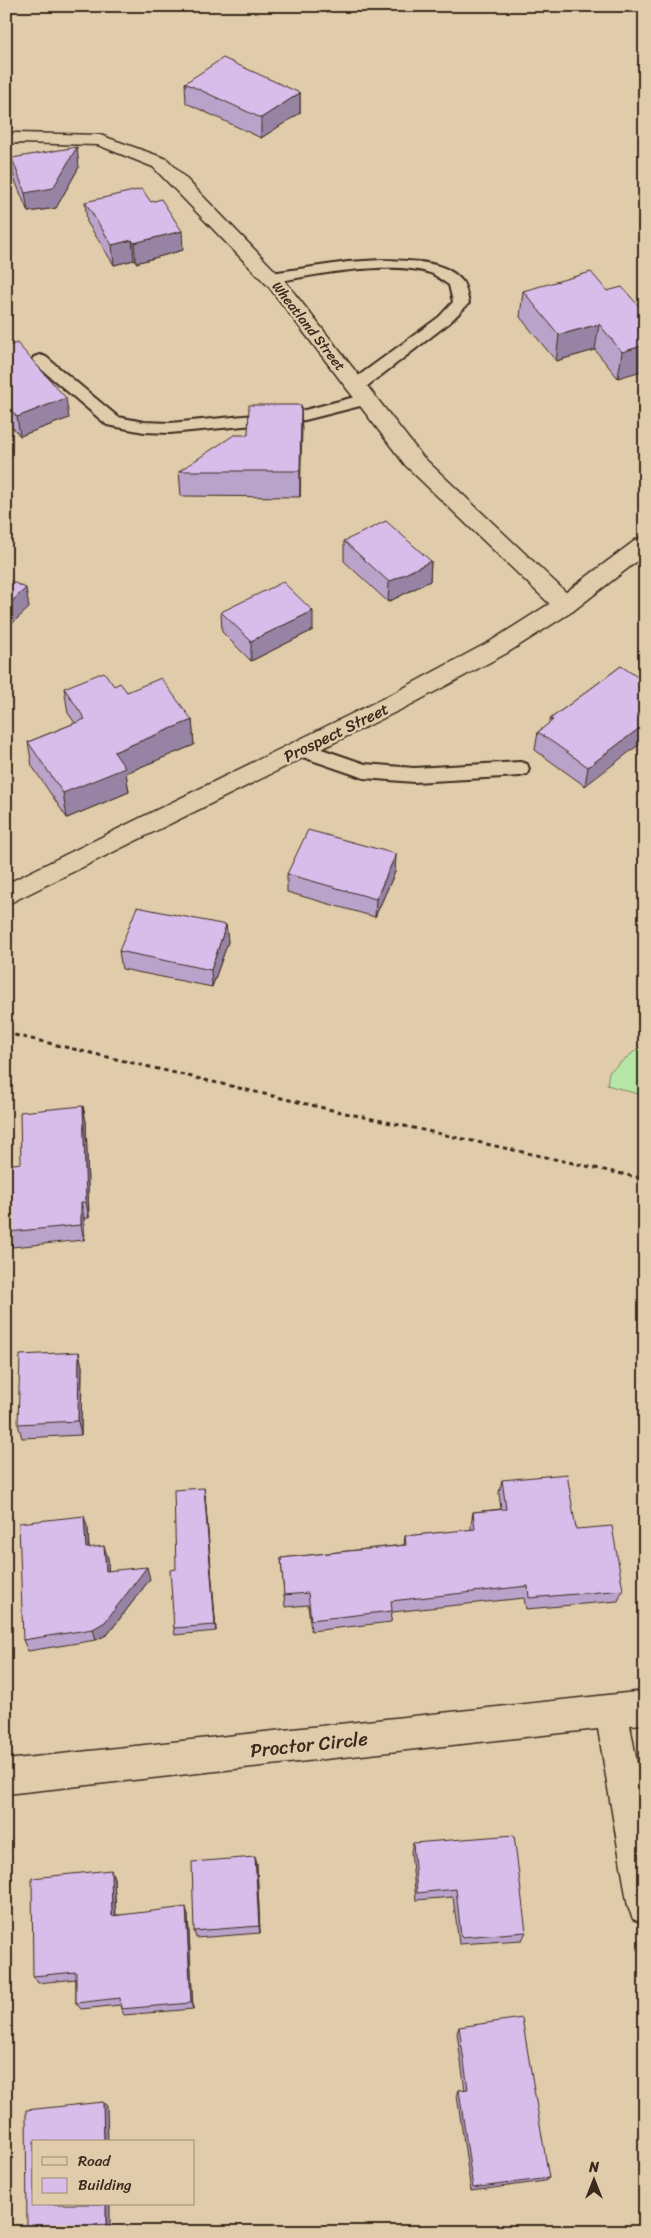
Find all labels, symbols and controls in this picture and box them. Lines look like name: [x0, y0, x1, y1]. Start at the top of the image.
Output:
street label: Wheatland Street: [265, 276, 352, 377]
street label: Prospect Street: [279, 694, 394, 770]
street label: Proctor Circle: [249, 1722, 370, 1767]
legend: [32, 2140, 195, 2206]
text: Road: [78, 2148, 111, 2174]
text: N: [588, 2155, 599, 2180]
north arrow: [568, 2156, 618, 2206]
text: Building: [78, 2172, 132, 2198]

